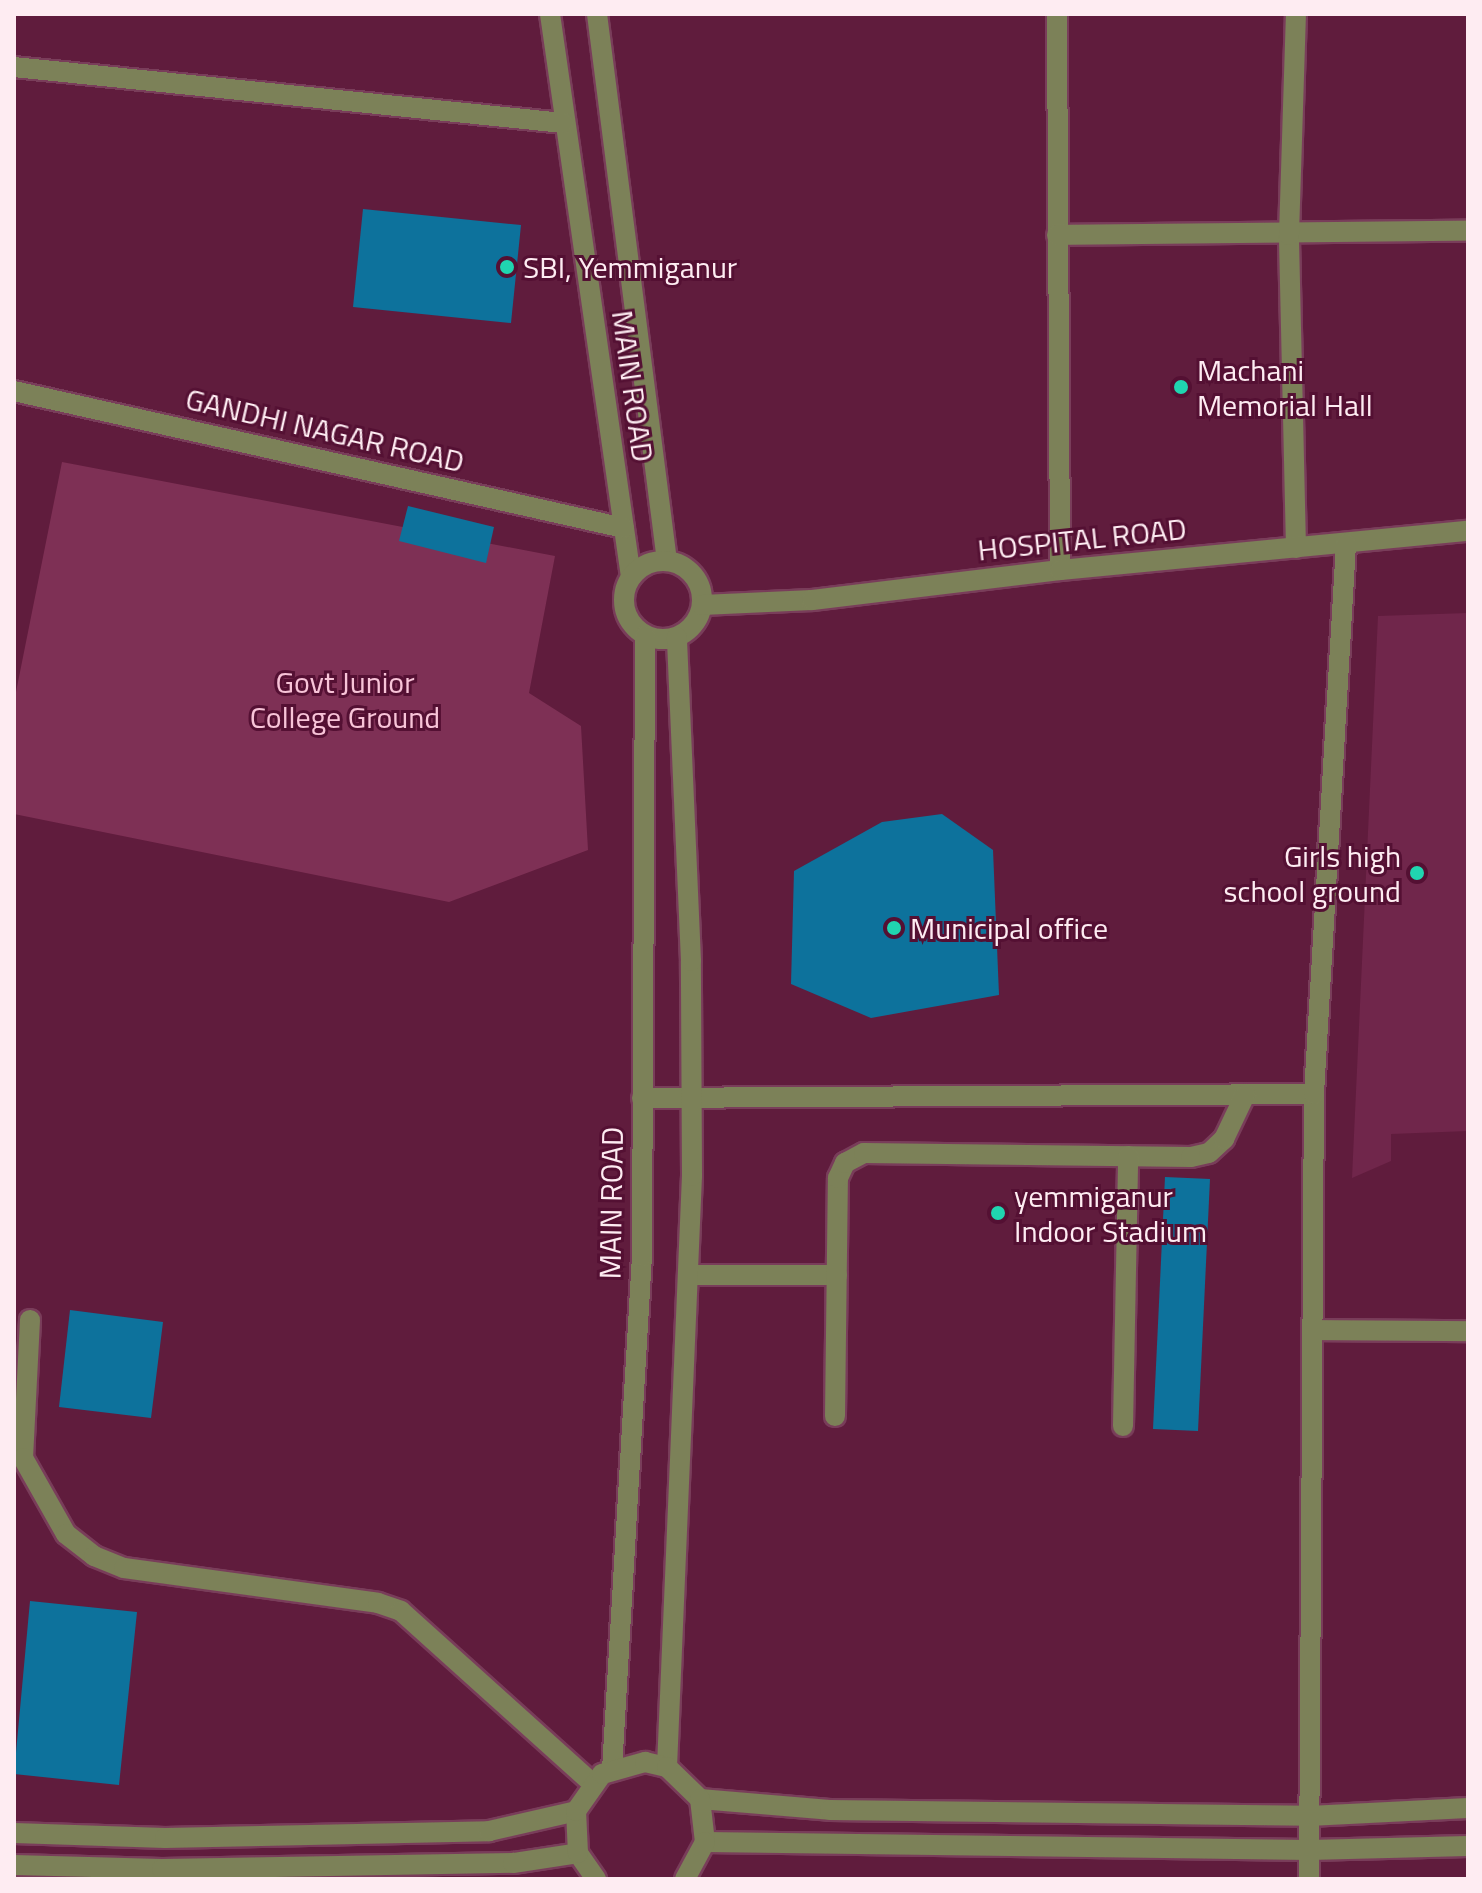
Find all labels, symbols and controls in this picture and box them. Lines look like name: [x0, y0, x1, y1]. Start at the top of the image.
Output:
place label: SBI, Yemmiganur: [523, 249, 737, 285]
marker: SBI, Yemmiganur: [498, 258, 516, 276]
street label: MAIN ROAD: [605, 308, 661, 464]
place label: Machani Memorial Hall: [1197, 352, 1373, 422]
marker: Machani Memorial Hall: [1172, 378, 1190, 396]
street label: GANDHI NAGAR ROAD: [182, 380, 468, 480]
street label: HOSPITAL ROAD: [976, 510, 1188, 568]
park label: Govt Junior College Ground: [250, 664, 440, 734]
place label: Girls high school ground: [1223, 838, 1401, 908]
marker: Girls high school ground: [1408, 864, 1426, 882]
place label: Municipal office: [910, 910, 1108, 946]
marker: Municipal office: [885, 919, 903, 937]
street label: MAIN ROAD: [592, 1126, 630, 1280]
place label: yemmiganur Indoor Stadium: [1014, 1178, 1207, 1248]
marker: yemmiganur Indoor Stadium: [989, 1204, 1007, 1222]

